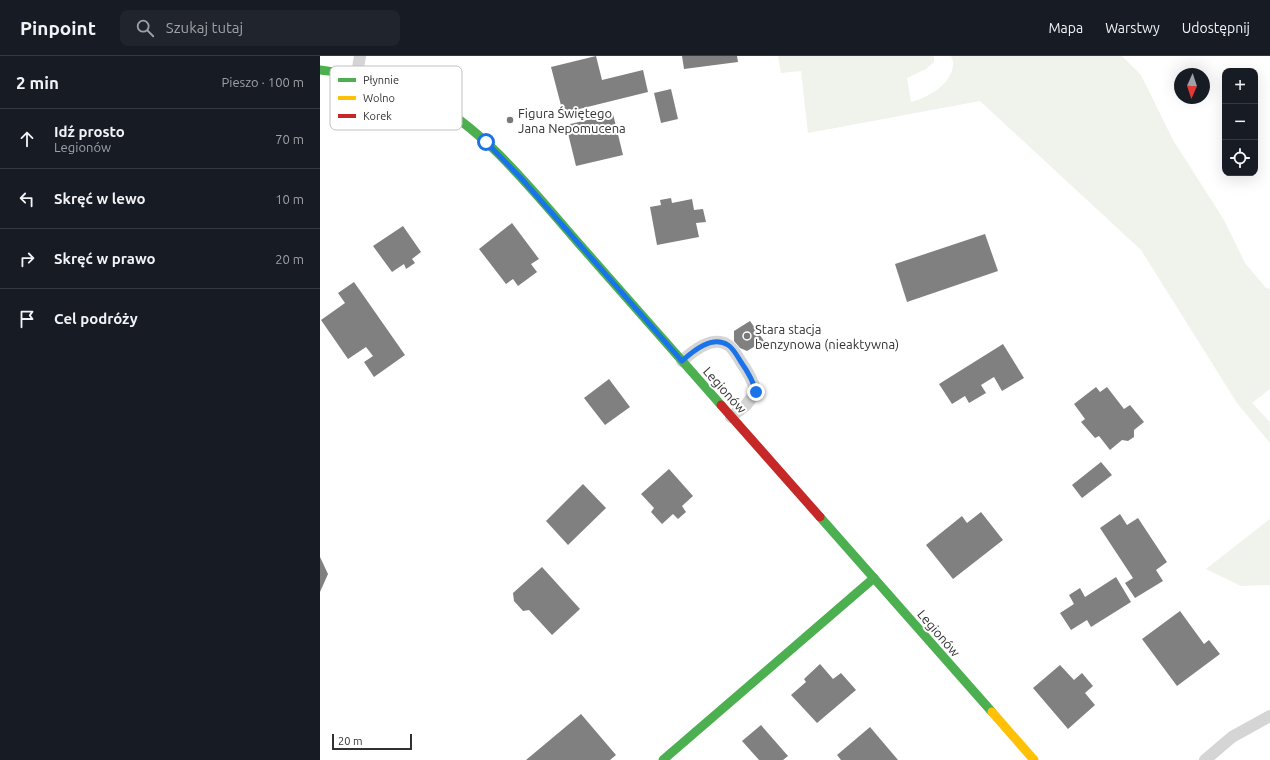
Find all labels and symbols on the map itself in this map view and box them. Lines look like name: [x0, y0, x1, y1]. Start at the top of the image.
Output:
legend: [330, 66, 462, 130]
north arrow: [1174, 68, 1210, 104]
text: Płynnie: [363, 74, 399, 86]
text: Wolno: [363, 92, 395, 104]
place label: Figura Świętego Jana Nepomucena: [518, 106, 626, 135]
text: Korek: [363, 110, 392, 122]
marker: Figura Świętego Jana Nepomucena: [505, 115, 515, 125]
route start: [477, 133, 495, 151]
place label: Stara stacja benzynowa (nieaktywna): [755, 322, 899, 352]
marker: Stara stacja benzynowa (nieaktywna): [742, 331, 752, 341]
street label: Legionów: [701, 364, 749, 416]
route end: [747, 383, 765, 401]
street label: Legionów: [915, 607, 963, 659]
scale bar: [332, 732, 412, 751]

